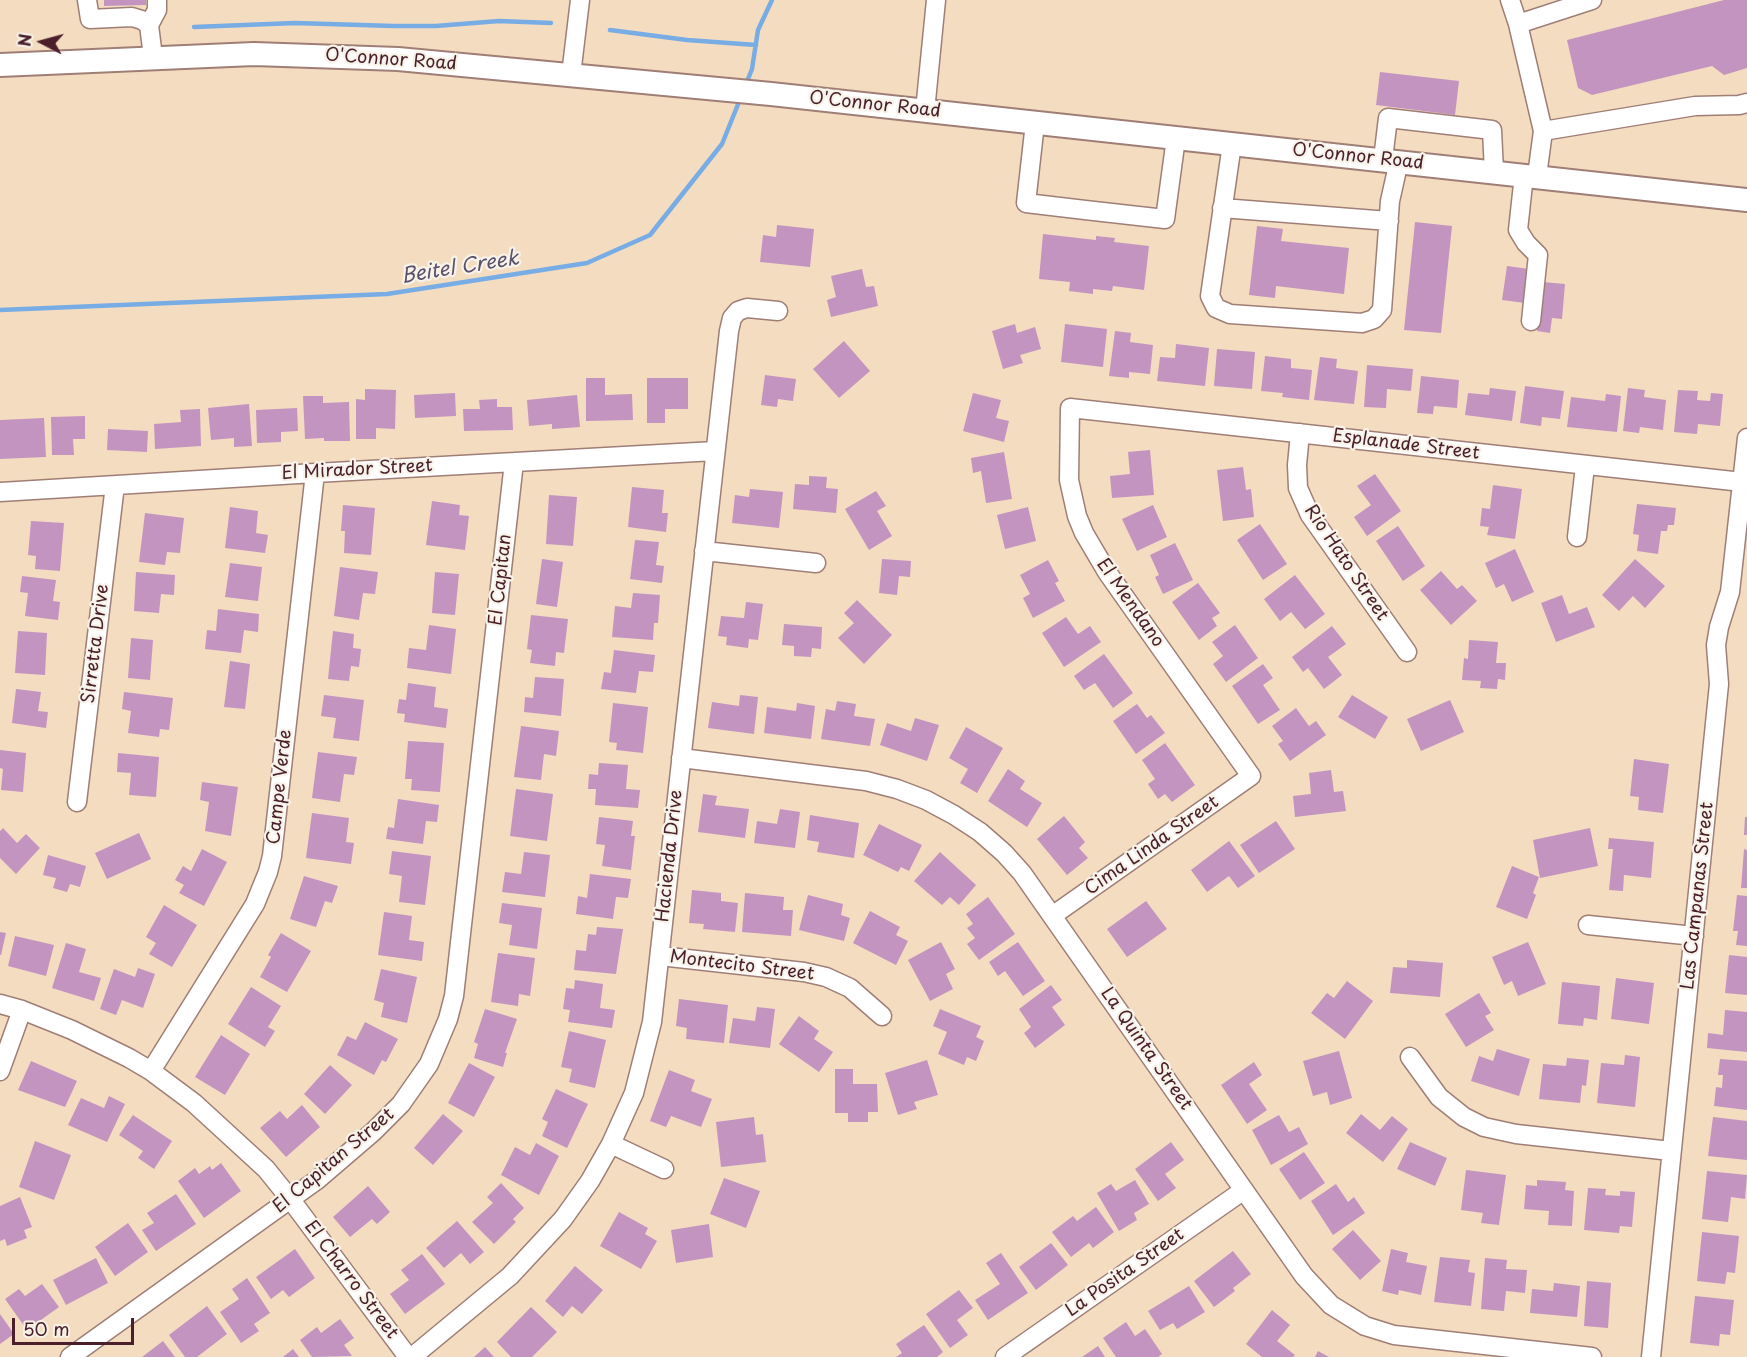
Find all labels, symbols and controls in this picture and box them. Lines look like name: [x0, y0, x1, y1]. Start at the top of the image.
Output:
north arrow: [12, 12, 72, 72]
text: N: [12, 33, 37, 48]
street label: O'Connor Road: [324, 45, 458, 75]
street label: O'Connor Road: [808, 87, 942, 123]
street label: O'Connor Road: [1291, 139, 1425, 175]
water label: Beitel Creek: [400, 247, 520, 289]
street label: Esplanade Street: [1331, 425, 1481, 465]
street label: El Mirador Street: [281, 455, 433, 485]
street label: Rio Hato Street: [1299, 501, 1393, 625]
street label: El Capitan: [485, 533, 517, 627]
street label: El Mendano: [1092, 555, 1168, 651]
street label: Sirretta Drive: [78, 583, 114, 705]
street label: Campe Verde: [263, 728, 297, 846]
street label: Hacienda Drive: [652, 789, 688, 923]
street label: Cima Linda Street: [1081, 792, 1223, 900]
street label: Las Campanas Street: [1677, 801, 1719, 991]
street label: Montecito Street: [669, 946, 815, 986]
street label: La Quinta Street: [1096, 983, 1196, 1115]
street label: El Capitan Street: [269, 1104, 399, 1218]
street label: El Charro Street: [299, 1216, 403, 1344]
street label: La Posita Street: [1062, 1224, 1188, 1322]
scale bar: [15, 1306, 136, 1344]
text: 50 m: [23, 1315, 70, 1342]

